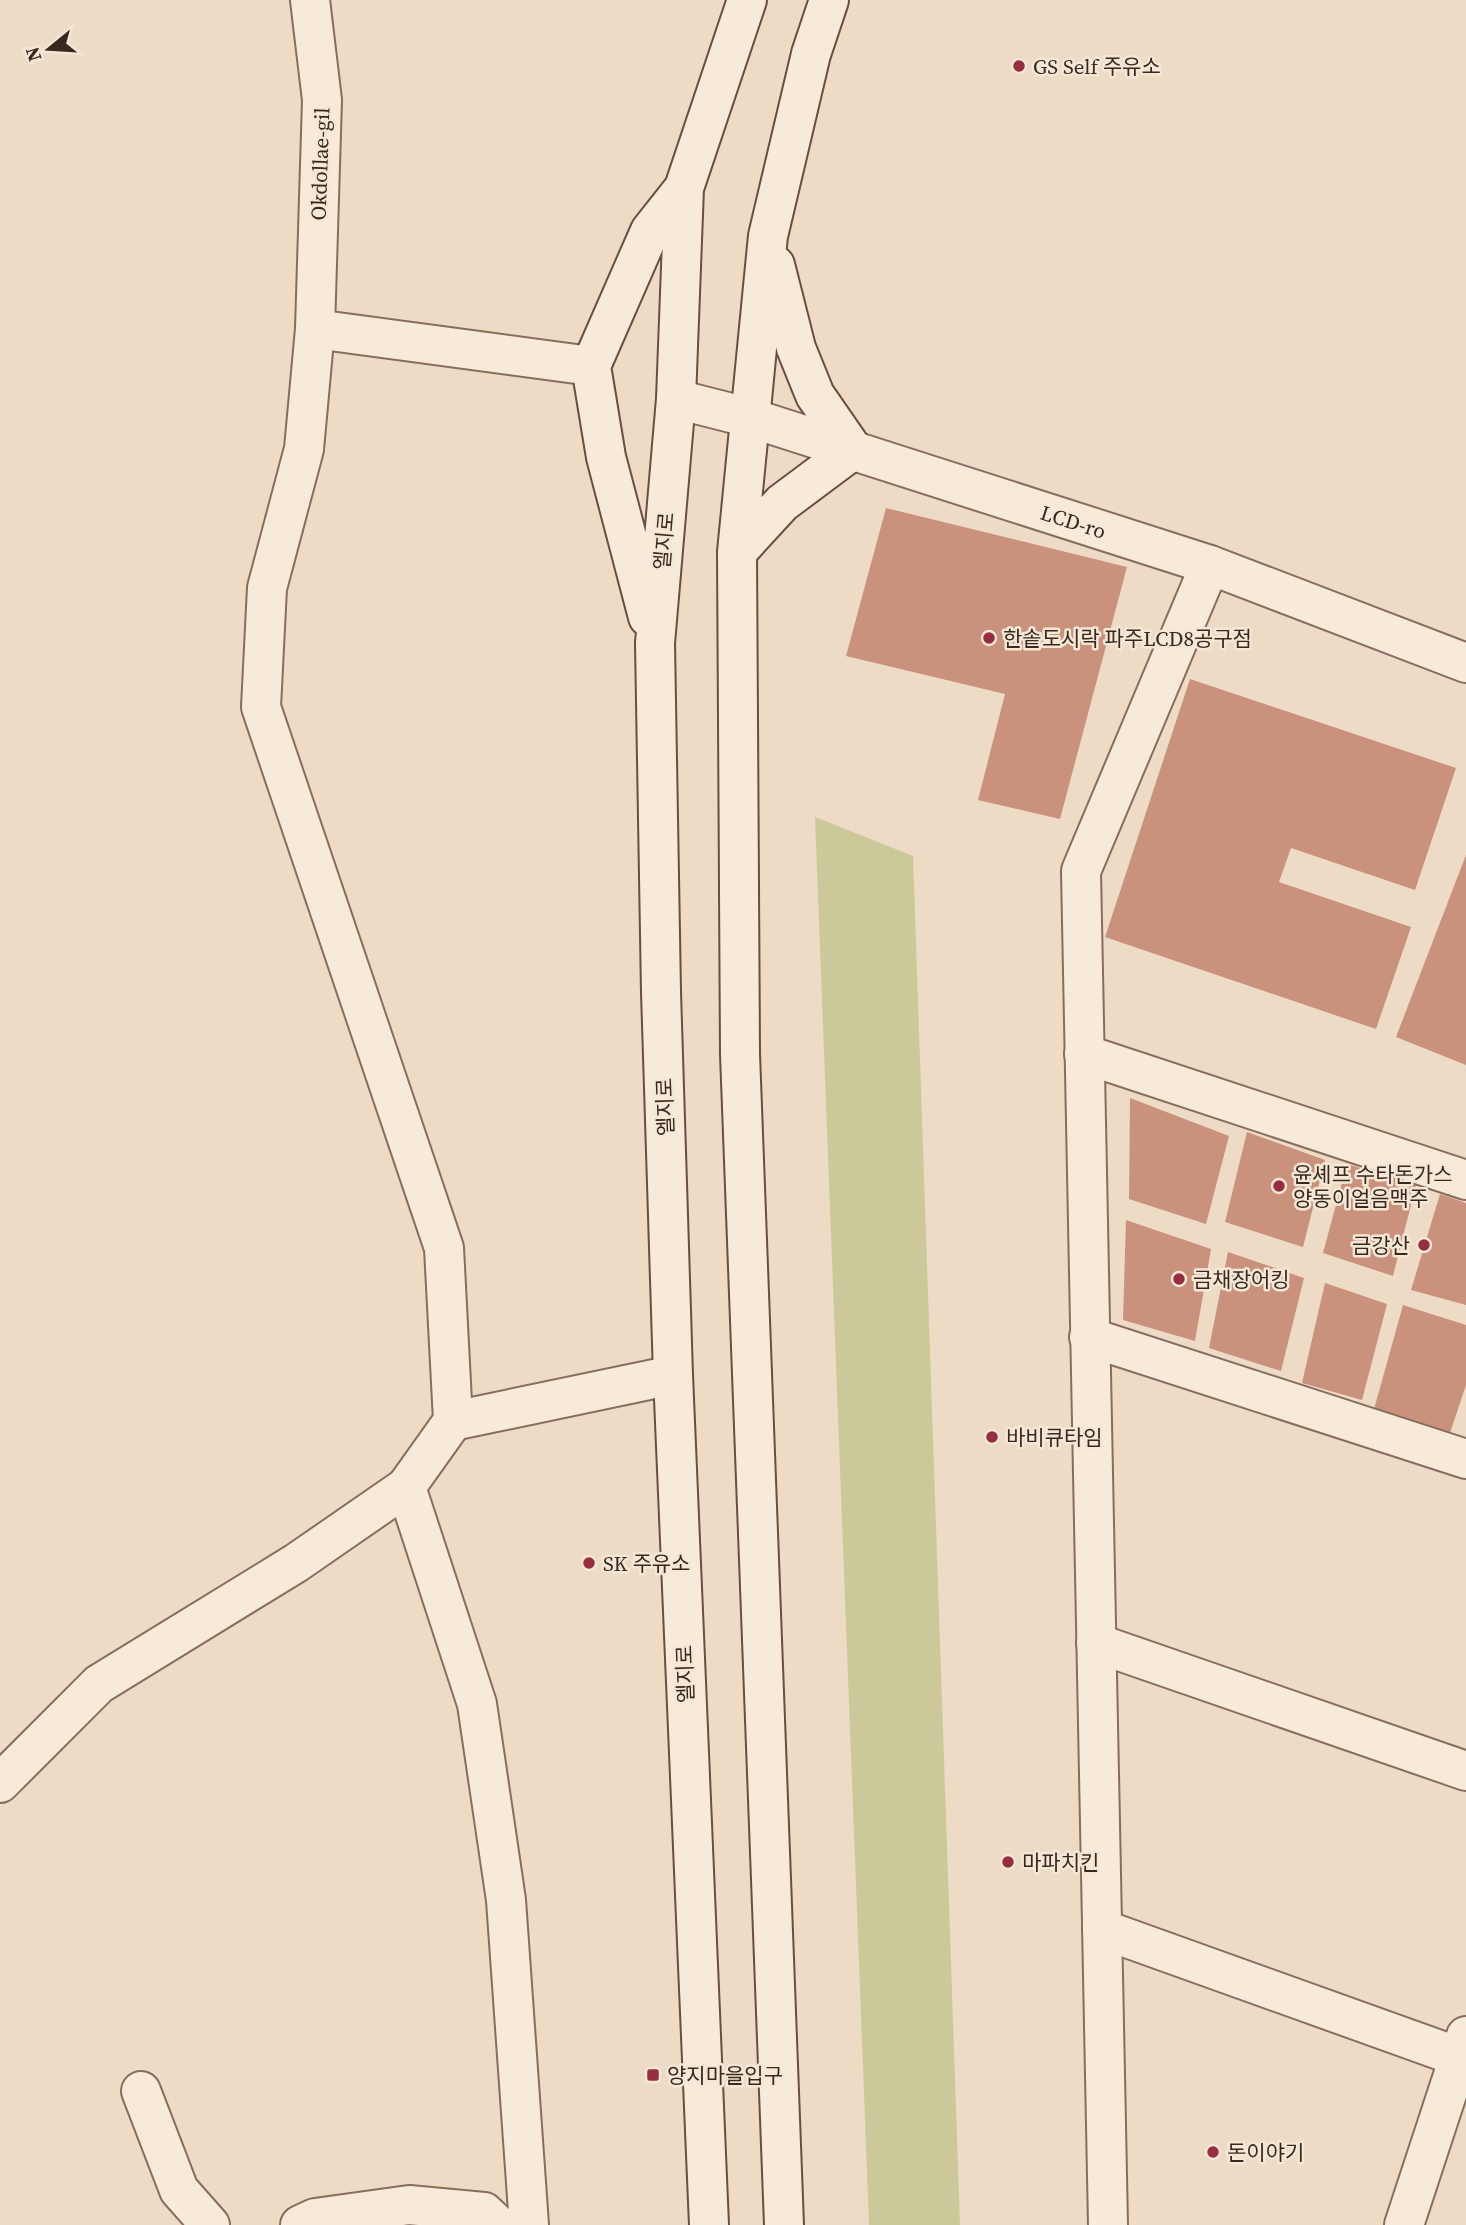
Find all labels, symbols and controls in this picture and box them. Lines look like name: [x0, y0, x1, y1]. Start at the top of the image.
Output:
north arrow: [14, 14, 84, 84]
text: N: [18, 44, 47, 65]
place label: GS Self 주유소: [1033, 52, 1161, 81]
marker: GS Self 주유소: [1011, 58, 1027, 74]
street label: Okdollae-gil: [304, 107, 336, 221]
street label: LCD-ro: [1037, 497, 1110, 545]
street label: 엘지로: [647, 511, 681, 571]
place label: 한솥도시락 파주LCD8공구점: [1003, 624, 1252, 653]
marker: 한솥도시락 파주LCD8공구점: [981, 630, 997, 646]
street label: 엘지로: [649, 1078, 681, 1136]
place label: 윤셰프 수타돈가스 양동이얼음맥주: [1293, 1160, 1452, 1213]
marker: 윤셰프 수타돈가스 양동이얼음맥주: [1271, 1178, 1287, 1194]
place label: 금강산: [1352, 1231, 1410, 1260]
marker: 금강산: [1416, 1237, 1432, 1253]
place label: 금채장어킹: [1193, 1265, 1290, 1294]
marker: 금채장어킹: [1171, 1271, 1187, 1287]
place label: 바비큐타임: [1006, 1423, 1103, 1452]
marker: 바비큐타임: [984, 1429, 1000, 1445]
place label: SK 주유소: [603, 1549, 690, 1578]
marker: SK 주유소: [581, 1555, 597, 1571]
street label: 엘지로: [669, 1645, 701, 1703]
place label: 마파치킨: [1022, 1848, 1099, 1877]
marker: 마파치킨: [1000, 1854, 1016, 1870]
place label: 양지마을입구: [667, 2061, 783, 2090]
marker: 양지마을입구: [645, 2067, 661, 2083]
place label: 돈이야기: [1227, 2138, 1304, 2167]
marker: 돈이야기: [1205, 2144, 1221, 2160]

